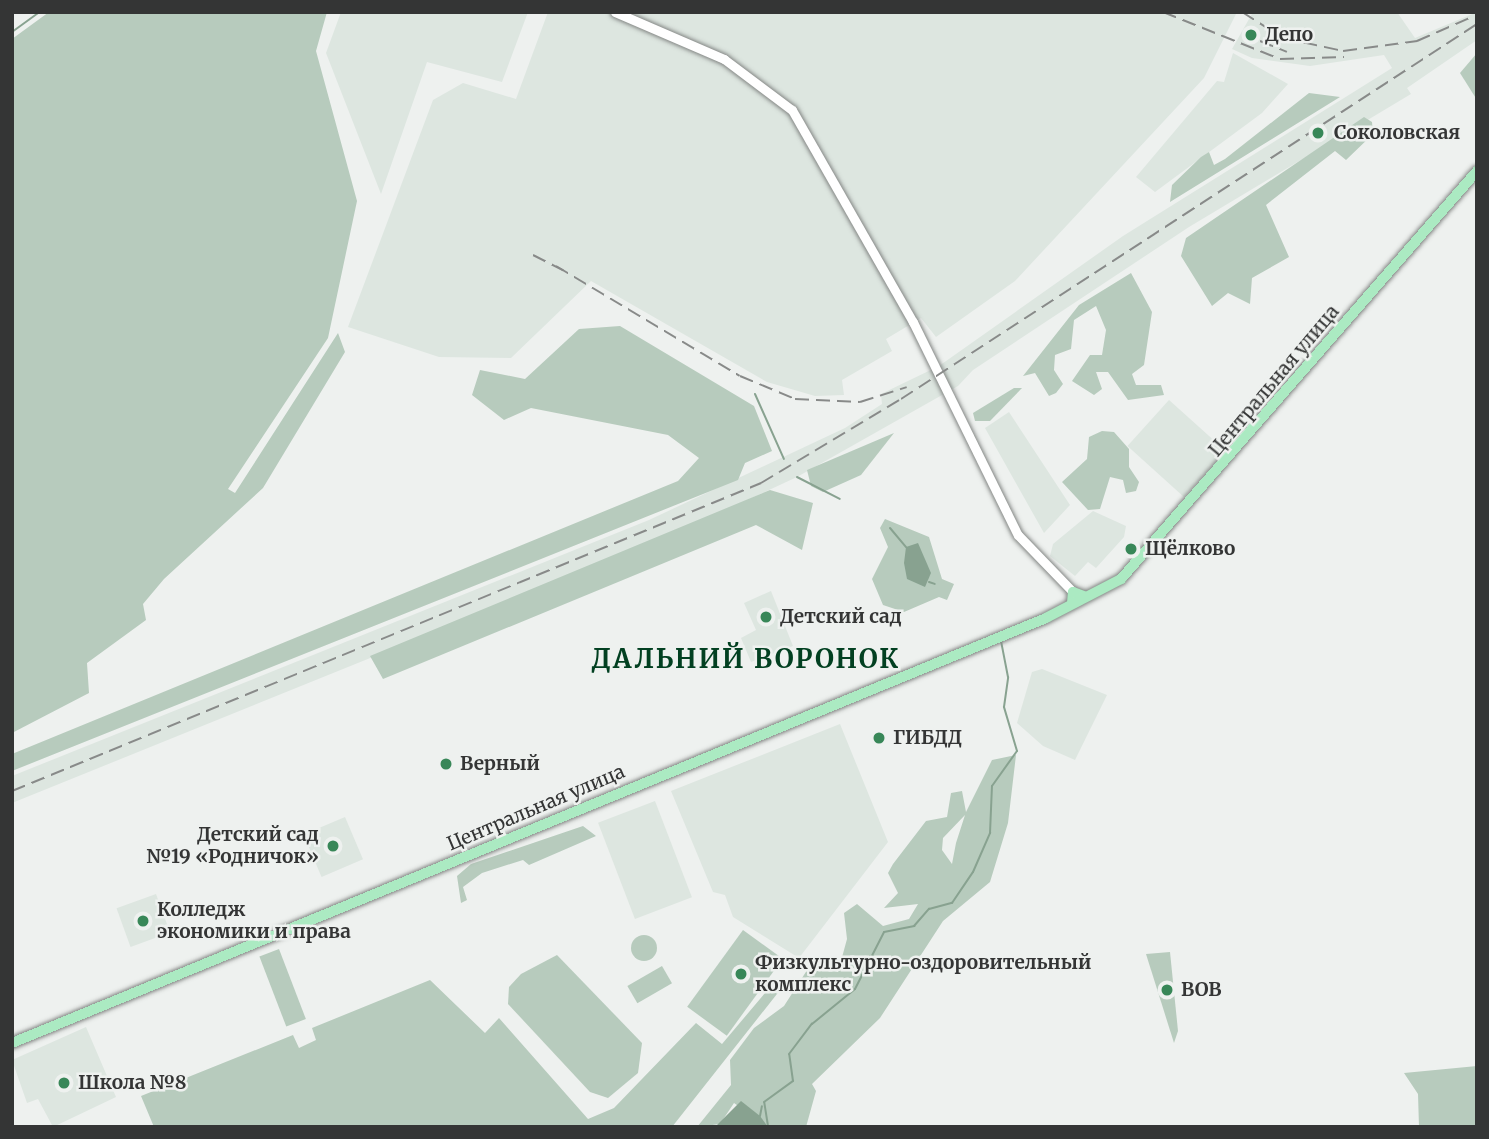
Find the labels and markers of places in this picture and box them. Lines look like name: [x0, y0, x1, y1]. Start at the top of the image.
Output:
place label: Депо: [1265, 24, 1313, 46]
marker: Депо: [1243, 27, 1259, 43]
place label: Соколовская: [1334, 122, 1460, 144]
marker: Соколовская: [1308, 123, 1328, 143]
place label: Щёлково: [1145, 538, 1235, 560]
marker: Щёлково: [1123, 541, 1139, 557]
place label: Детский сад: [780, 606, 902, 628]
marker: Детский сад: [758, 609, 774, 625]
place label: ГИБДД: [893, 727, 962, 749]
marker: ГИБДД: [871, 730, 887, 746]
place label: Верный: [460, 753, 540, 775]
marker: Верный: [438, 756, 454, 772]
place label: Детский сад №19 «Родничок»: [146, 824, 319, 868]
marker: Детский сад №19 «Родничок»: [325, 838, 341, 854]
place label: Колледж экономики и права: [157, 899, 351, 943]
marker: Колледж экономики и права: [135, 913, 151, 929]
place label: Физкультурно-оздоровительный комплекс: [755, 952, 1091, 996]
marker: Физкультурно-оздоровительный комплекс: [733, 966, 749, 982]
place label: ВОВ: [1181, 979, 1222, 1001]
marker: ВОВ: [1159, 982, 1175, 998]
place label: Школа №8: [78, 1072, 186, 1094]
marker: Школа №8: [56, 1075, 72, 1091]

